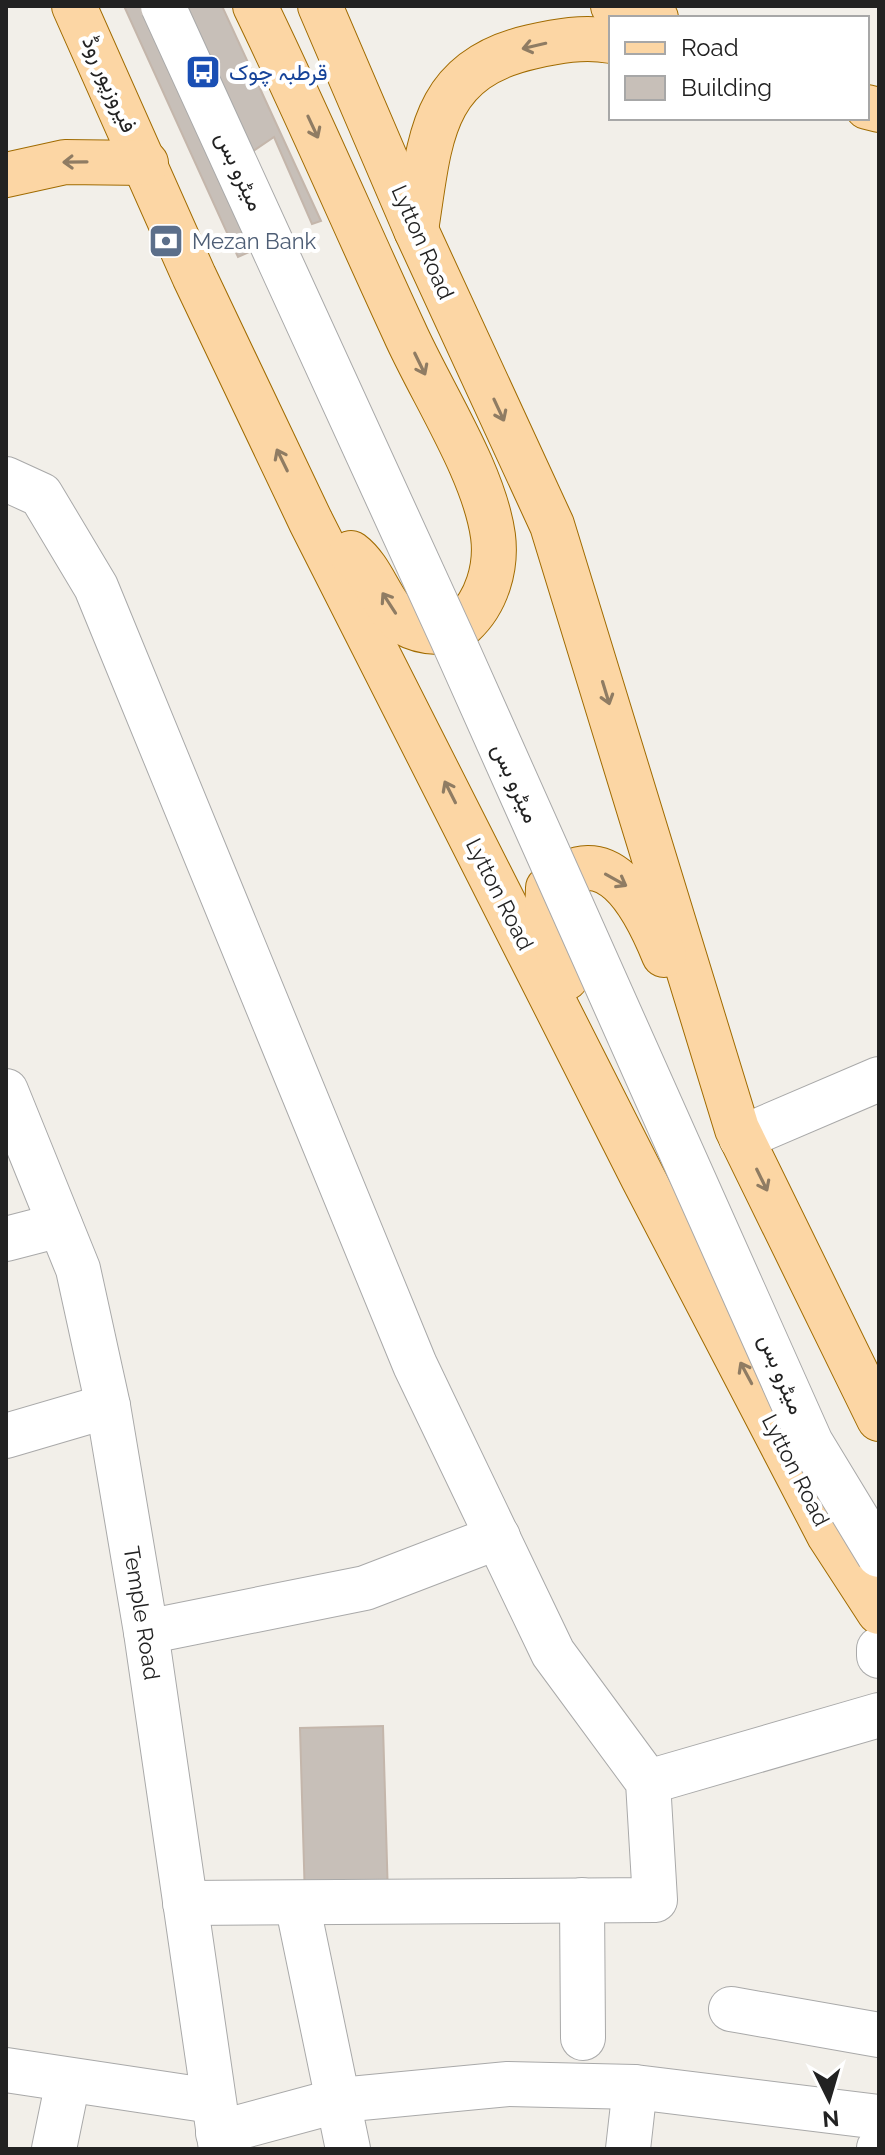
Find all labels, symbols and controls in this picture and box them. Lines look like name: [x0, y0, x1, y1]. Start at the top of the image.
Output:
legend: [609, 16, 869, 120]
street label: فیروزپور روڈ: [75, 32, 143, 137]
text: Road: [681, 33, 739, 62]
one-way arrow: [521, 40, 547, 55]
bus stop icon: قرطبہ چوک: [184, 53, 222, 91]
place label: قرطبہ چوک: [229, 59, 327, 87]
text: Building: [681, 73, 772, 102]
one-way arrow: [306, 115, 321, 139]
street label: میٹرو بس: [209, 127, 270, 215]
one-way arrow: [62, 155, 89, 170]
street label: Lytton Road: [386, 181, 460, 303]
bank icon: Mezan Bank: [147, 222, 185, 260]
place label: Mezan Bank: [192, 228, 317, 254]
one-way arrow: [413, 352, 428, 375]
one-way arrow: [492, 398, 507, 422]
one-way arrow: [274, 449, 289, 473]
one-way arrow: [381, 592, 397, 615]
one-way arrow: [600, 680, 614, 705]
street label: میٹرو بس: [486, 739, 545, 827]
one-way arrow: [441, 781, 457, 805]
street label: Lytton Road: [461, 834, 539, 954]
one-way arrow: [604, 872, 627, 888]
one-way arrow: [755, 1167, 770, 1191]
street label: میٹرو بس: [753, 1330, 810, 1418]
one-way arrow: [737, 1362, 753, 1385]
street label: Lytton Road: [757, 1410, 835, 1530]
street label: Temple Road: [119, 1544, 165, 1682]
north arrow: [789, 2059, 869, 2139]
text: N: [821, 2105, 840, 2133]

